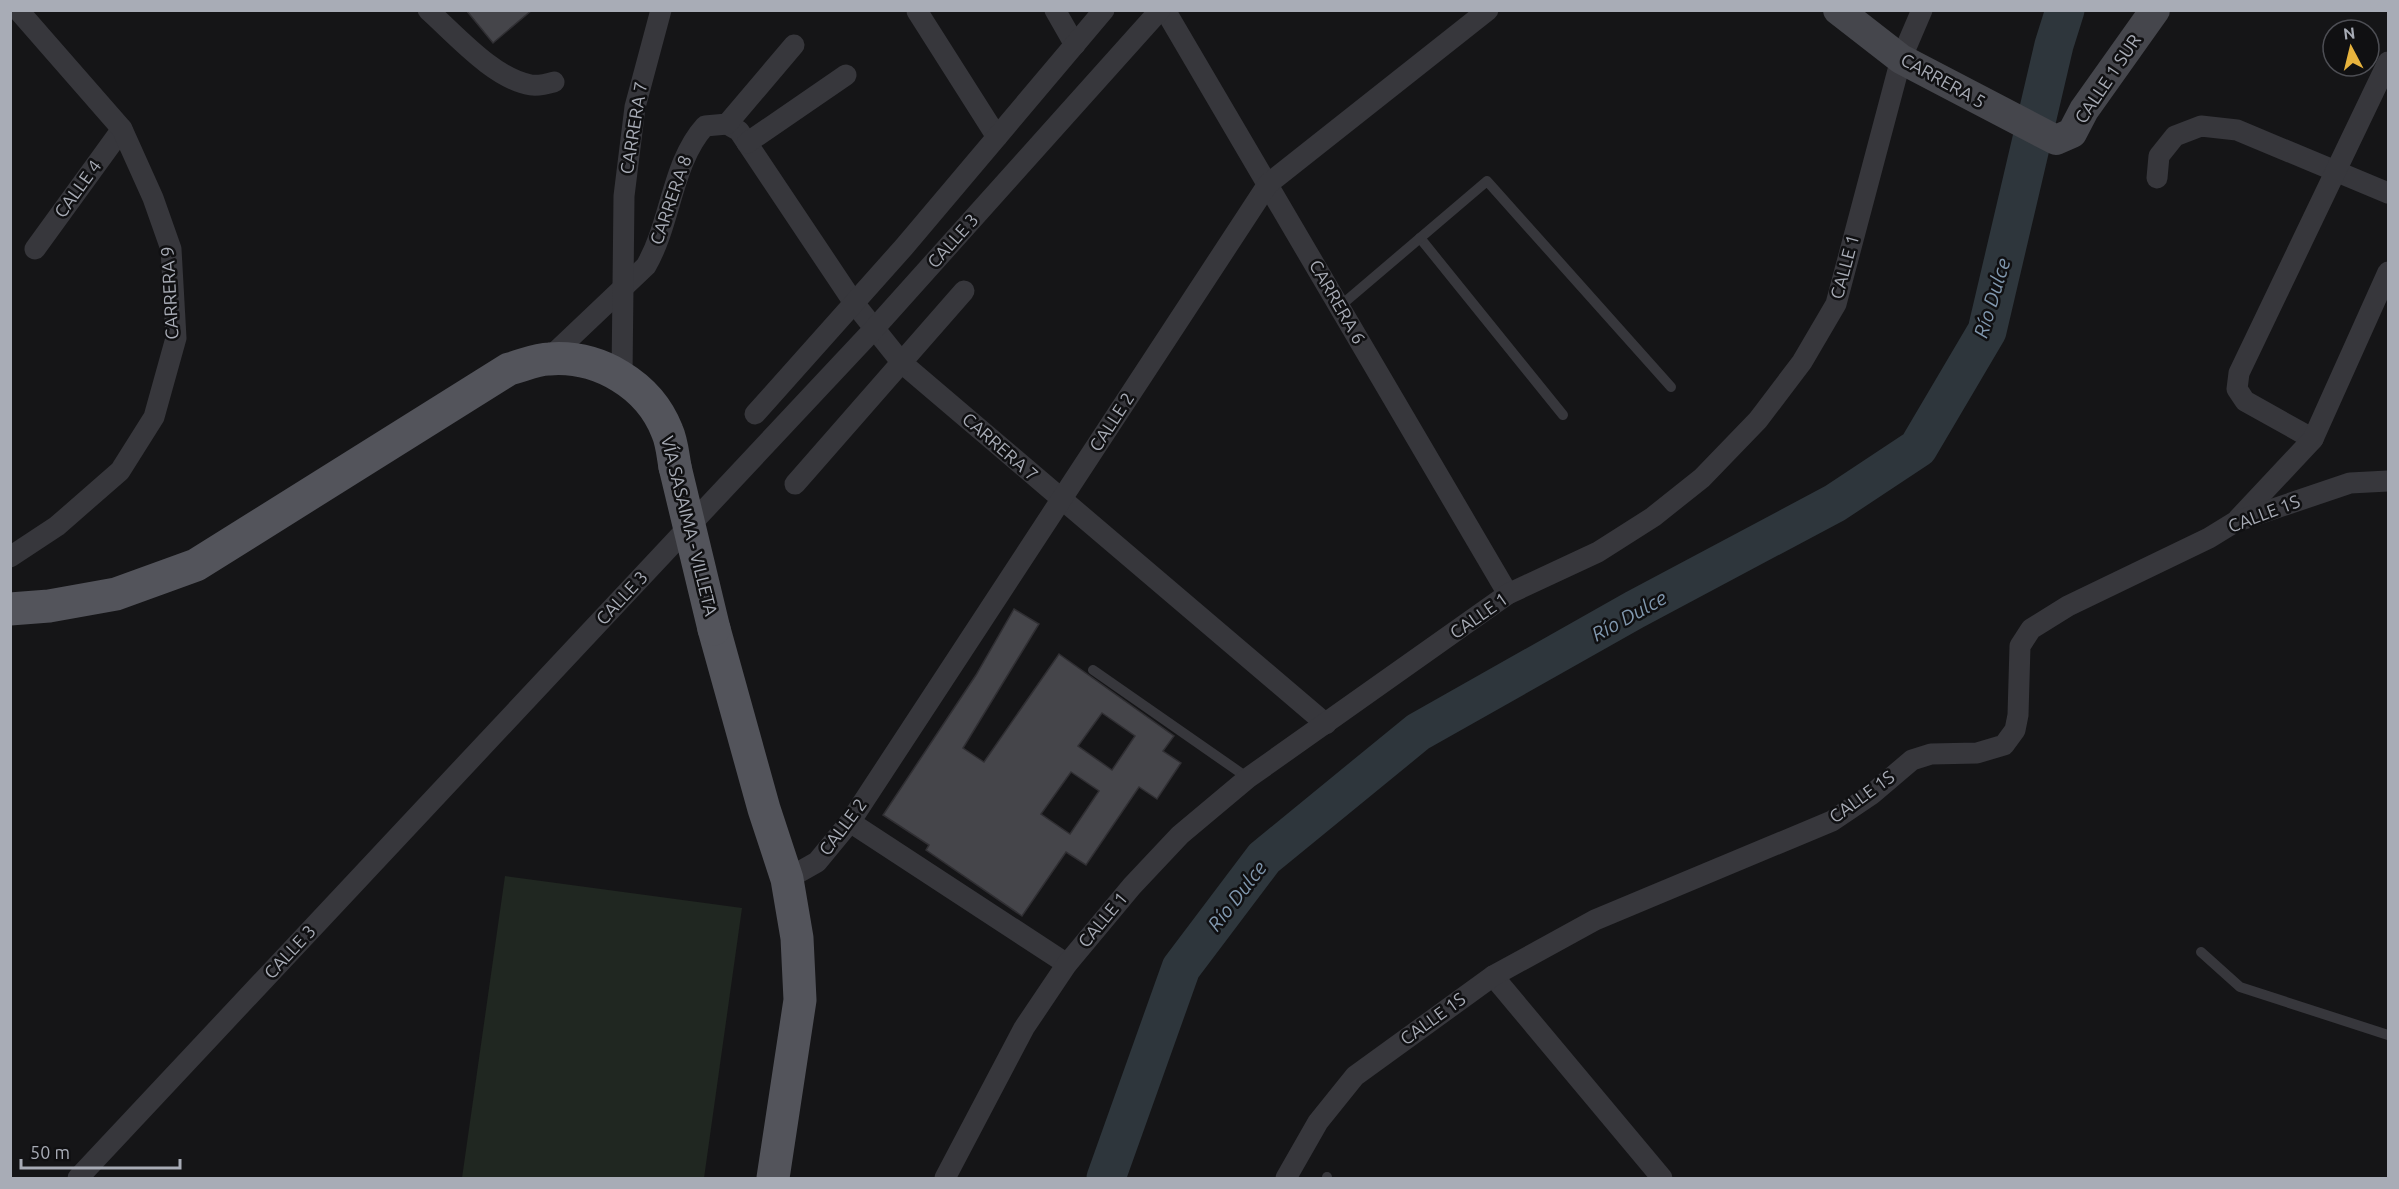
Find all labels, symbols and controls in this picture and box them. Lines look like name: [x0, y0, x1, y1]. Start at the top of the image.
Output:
north arrow: [2321, 18, 2381, 78]
text: N: [2342, 23, 2356, 43]
street label: CALLE 1 SUR: [2070, 30, 2144, 127]
street label: CARRERA 5: [1898, 49, 1989, 112]
street label: CARRERA 7: [616, 80, 650, 176]
street label: CARRERA 8: [645, 152, 695, 247]
street label: CALLE 4: [50, 156, 105, 221]
street label: CALLE 3: [923, 209, 982, 271]
street label: CALLE 1: [1826, 232, 1862, 301]
street label: CARRERA 9: [157, 246, 181, 340]
water label: Río Dulce: [1969, 255, 2015, 341]
street label: CARRERA 6: [1306, 256, 1370, 347]
street label: CALLE 2: [1085, 388, 1137, 455]
street label: CARRERA 7: [959, 408, 1042, 484]
street label: VÍA SASAIMA - VILLETA: [658, 433, 723, 618]
street label: CALLE 1S: [2225, 490, 2302, 536]
street label: CALLE 3: [592, 566, 651, 628]
water label: Río Dulce: [1587, 586, 1670, 646]
street label: CALLE 1: [1446, 588, 1511, 642]
street label: CALLE 1S: [1825, 766, 1898, 826]
street label: CALLE 2: [814, 794, 870, 859]
water label: Río Dulce: [1202, 856, 1271, 935]
street label: CALLE 1: [1073, 888, 1131, 951]
street label: CALLE 3: [260, 920, 319, 982]
street label: CALLE 1S: [1396, 988, 1469, 1048]
scale bar: [21, 1132, 180, 1170]
text: 50 m: [30, 1142, 70, 1162]

